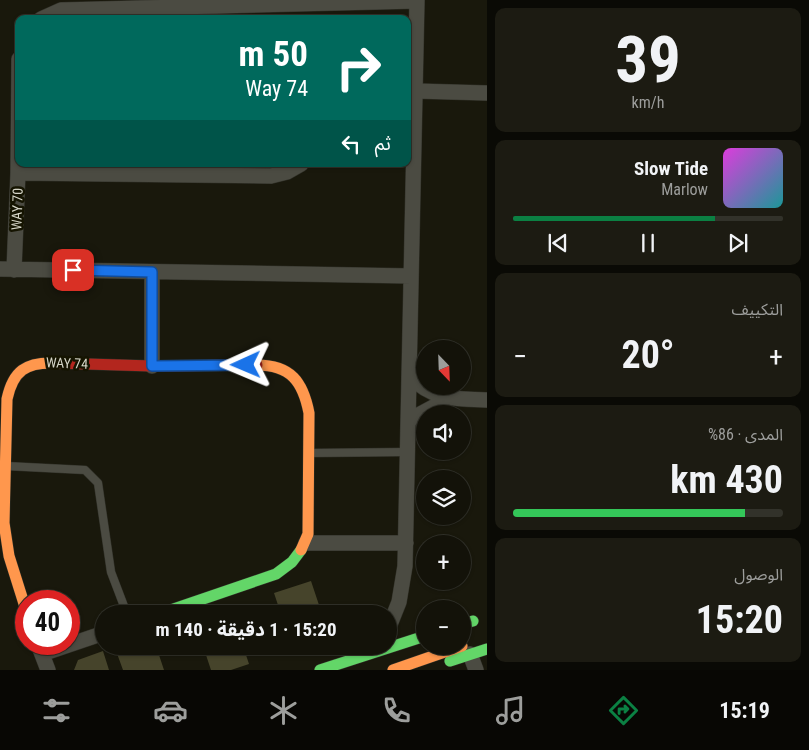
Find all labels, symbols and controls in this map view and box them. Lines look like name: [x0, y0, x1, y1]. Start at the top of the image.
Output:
text: 39: [615, 22, 681, 98]
text: 50 m: [239, 34, 308, 75]
icon: right: [326, 35, 391, 100]
text: Way 74: [245, 76, 308, 101]
text: km/h: [632, 93, 664, 112]
icon: left: [337, 130, 365, 158]
text: ثم: [375, 132, 391, 155]
text: Slow Tide: [634, 157, 708, 180]
text: Marlow: [661, 180, 708, 199]
street label: WAY 70: [8, 188, 26, 230]
icon: previous: [544, 229, 572, 257]
icon: pause: [634, 229, 662, 257]
icon: next: [724, 229, 752, 257]
pin: [52, 249, 94, 291]
icon: arrive: [59, 256, 87, 284]
text: التكييف: [731, 300, 783, 319]
text: 20°: [621, 333, 675, 377]
position arrow: [219, 338, 271, 390]
north arrow: [416, 340, 471, 395]
map controls: [416, 340, 471, 655]
text: −: [513, 340, 527, 373]
text: +: [769, 340, 783, 373]
street label: WAY 74: [46, 354, 88, 372]
button: sound: [416, 405, 471, 460]
text: المدى · 86%: [708, 425, 783, 444]
text: 430 km: [670, 458, 783, 502]
button: layers: [416, 470, 471, 525]
button: +: [416, 535, 471, 590]
text: الوصول: [734, 565, 783, 584]
speed limit sign: 40: [15, 590, 80, 655]
text: 15:20: [696, 598, 783, 642]
button: −: [416, 600, 471, 655]
text: 15:20 · 1 دقيقة · 140 m: [155, 618, 337, 641]
icon: filters: [39, 693, 74, 728]
icon: car: [153, 693, 188, 728]
icon: climate: [266, 693, 301, 728]
icon: phone: [379, 693, 414, 728]
icon: music: [493, 693, 528, 728]
icon: directions: [606, 693, 641, 728]
text: 15:19: [719, 698, 770, 723]

